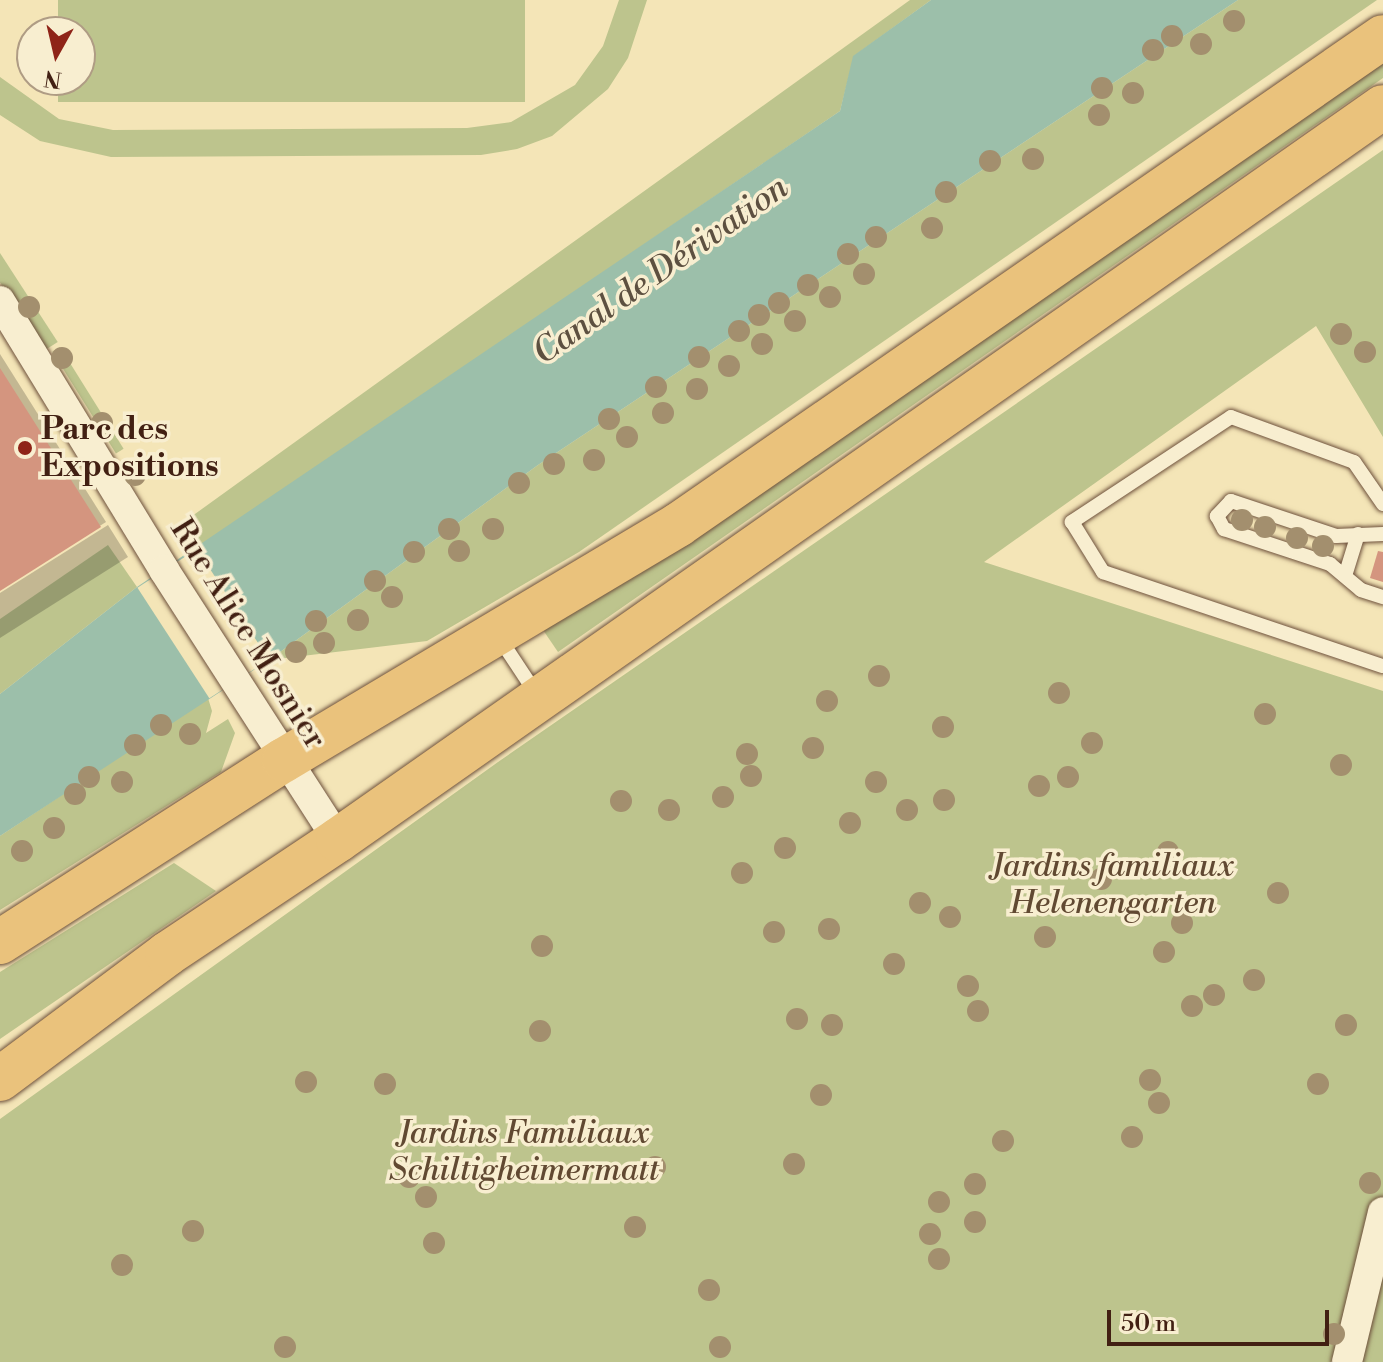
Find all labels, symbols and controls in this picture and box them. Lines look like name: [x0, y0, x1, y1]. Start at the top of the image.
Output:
north arrow: [16, 16, 96, 96]
text: N: [42, 64, 63, 93]
water label: Canal de Dérivation: [526, 168, 796, 374]
place label: Parc des Expositions: [41, 411, 219, 486]
marker: Parc des Expositions: [16, 439, 34, 457]
street label: Rue Alice Mosnier: [162, 512, 334, 756]
park label: Jardins familiaux Helenengarten: [991, 848, 1235, 923]
park label: Jardins Familiaux Schiltigheimermatt: [389, 1115, 659, 1190]
scale bar: [1111, 1294, 1333, 1344]
text: 50 m: [1121, 1309, 1176, 1339]

